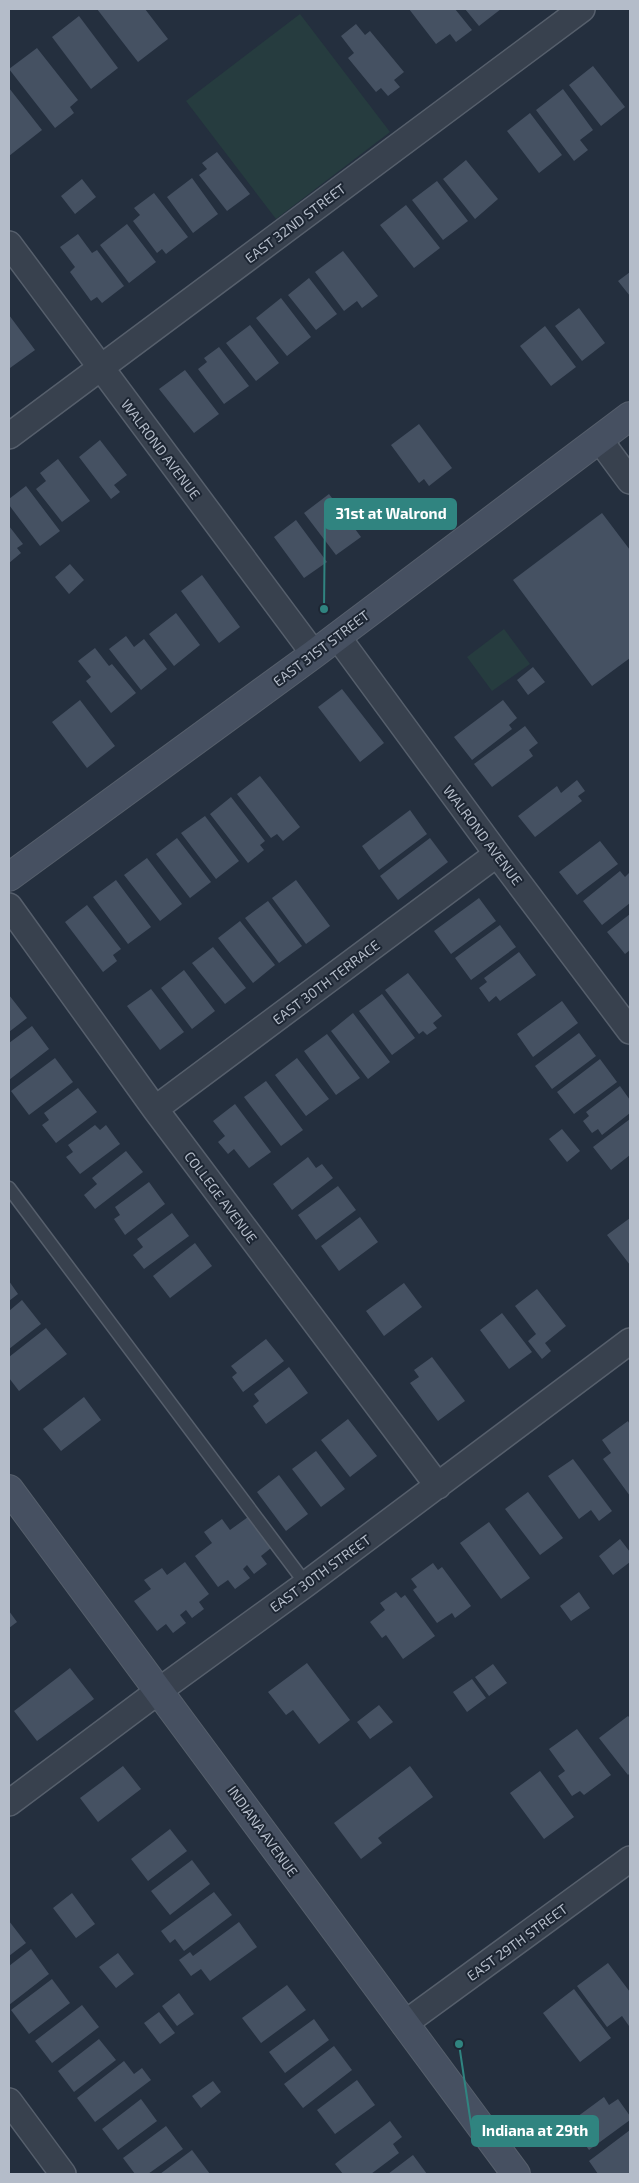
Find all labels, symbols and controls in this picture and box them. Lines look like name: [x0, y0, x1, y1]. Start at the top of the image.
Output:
street label: EAST 32ND STREET: [241, 180, 349, 266]
street label: WALROND AVENUE: [118, 396, 204, 502]
callout: 31st at Walrond: [325, 499, 456, 529]
text: 31st at Walrond: [335, 504, 447, 522]
street label: EAST 31ST STREET: [270, 606, 372, 690]
street label: WALROND AVENUE: [440, 782, 526, 888]
street label: EAST 30TH TERRACE: [269, 936, 383, 1028]
street label: COLLEGE AVENUE: [181, 1148, 261, 1246]
street label: EAST 30TH STREET: [266, 1531, 374, 1615]
street label: INDIANA AVENUE: [224, 1782, 302, 1880]
street label: EAST 29TH STREET: [463, 1900, 571, 1984]
callout: Indiana at 29th: [472, 2116, 598, 2146]
text: Indiana at 29th: [482, 2121, 588, 2139]

